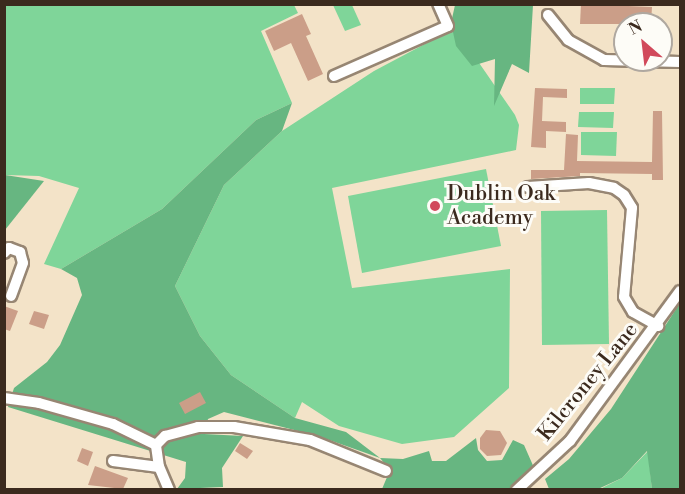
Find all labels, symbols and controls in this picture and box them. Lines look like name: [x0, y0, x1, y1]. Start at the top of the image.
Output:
north arrow: [613, 12, 673, 72]
text: N: [625, 16, 646, 40]
place label: Dublin Oak Academy: [447, 181, 555, 231]
marker: Dublin Oak Academy: [428, 199, 442, 213]
street label: Kilcroney Lane: [533, 318, 643, 446]

